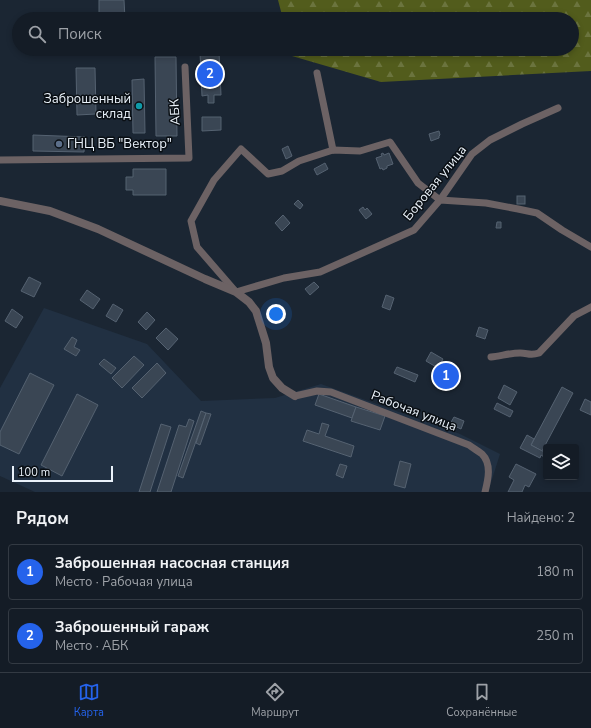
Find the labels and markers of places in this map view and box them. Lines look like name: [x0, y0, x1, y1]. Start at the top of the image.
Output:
pin: 2: [197, 59, 223, 89]
place label: Заброшенный склад: [43, 90, 131, 123]
marker: Заброшенный склад: [134, 101, 144, 111]
place label: ГНЦ ВБ "Вектор": [67, 135, 172, 153]
marker: ГНЦ ВБ "Вектор": [54, 139, 64, 149]
pin: 1: [433, 361, 459, 391]

